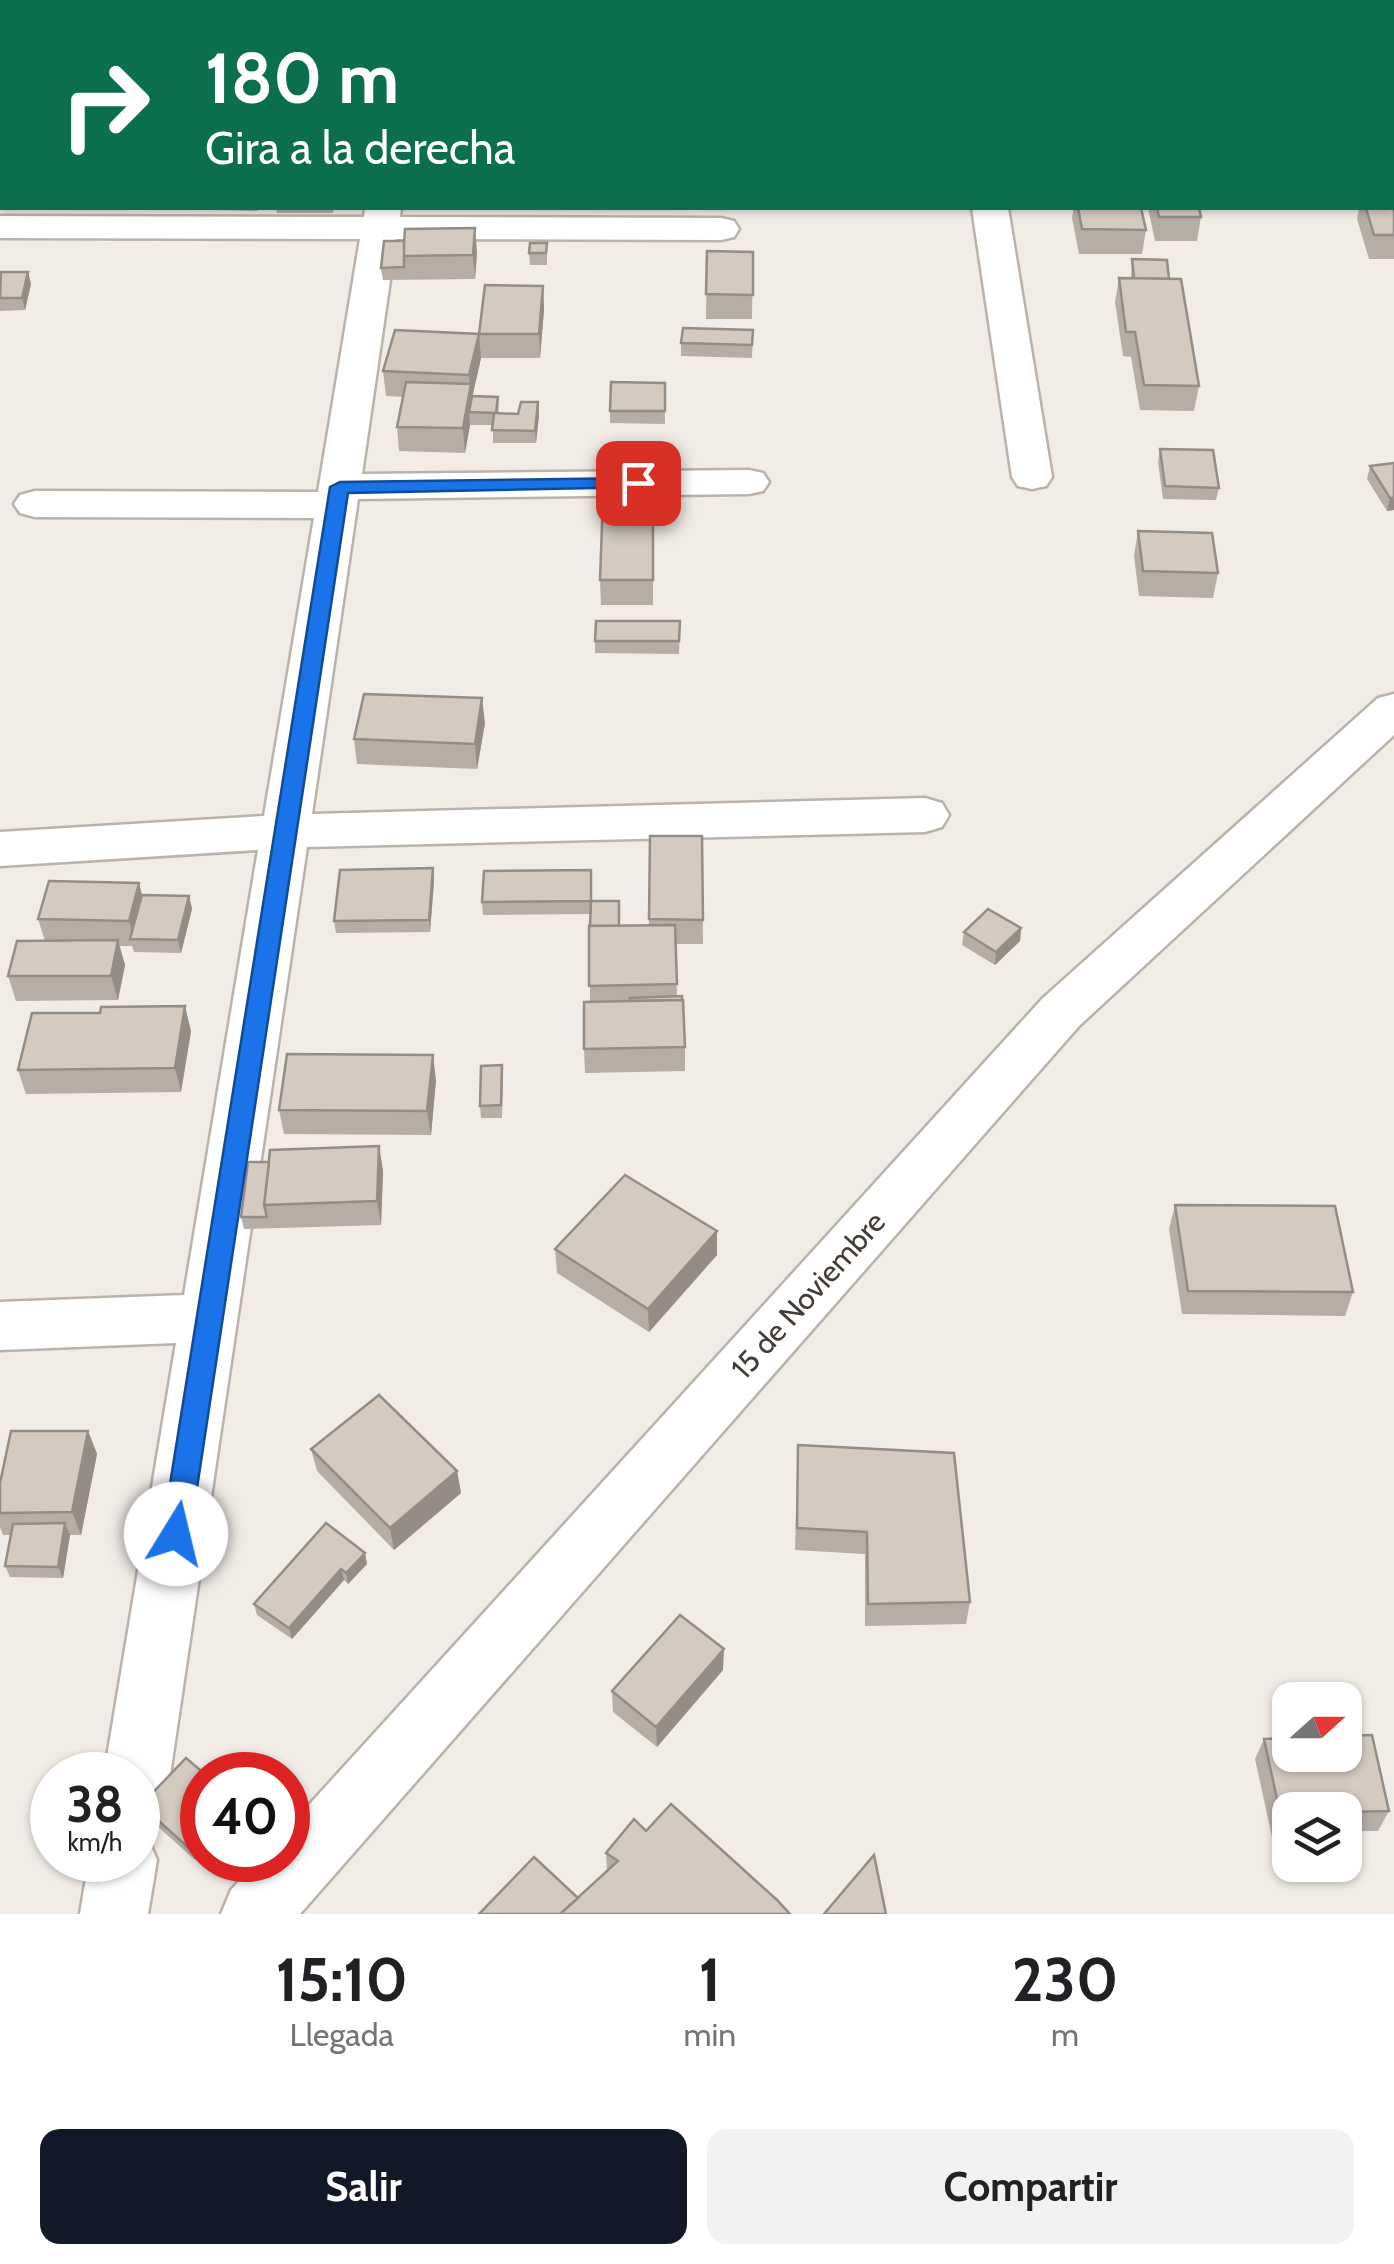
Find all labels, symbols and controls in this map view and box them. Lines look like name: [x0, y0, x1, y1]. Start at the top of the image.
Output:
text: 180 m: [205, 35, 399, 121]
icon: right: [40, 40, 170, 170]
text: Gira a la derecha: [205, 121, 515, 175]
pin: [596, 441, 681, 526]
icon: arrive: [611, 456, 666, 511]
street label: 15 de Noviembre: [723, 1204, 893, 1386]
position arrow: [124, 1482, 228, 1586]
north arrow: [1272, 1682, 1362, 1772]
map controls: [1272, 1682, 1362, 1882]
speed limit sign: 40: [180, 1752, 310, 1882]
text: 38: [66, 1774, 124, 1835]
button: layers: [1272, 1792, 1362, 1882]
text: km/h: [68, 1827, 122, 1857]
text: 15:10: [276, 1943, 408, 2016]
text: 1: [699, 1943, 721, 2016]
text: 230: [1012, 1943, 1118, 2016]
text: Llegada: [290, 2015, 394, 2054]
text: min: [683, 2015, 736, 2054]
text: m: [1051, 2015, 1079, 2054]
button: Salir: [40, 2129, 687, 2244]
button: Compartir: [707, 2129, 1354, 2244]

